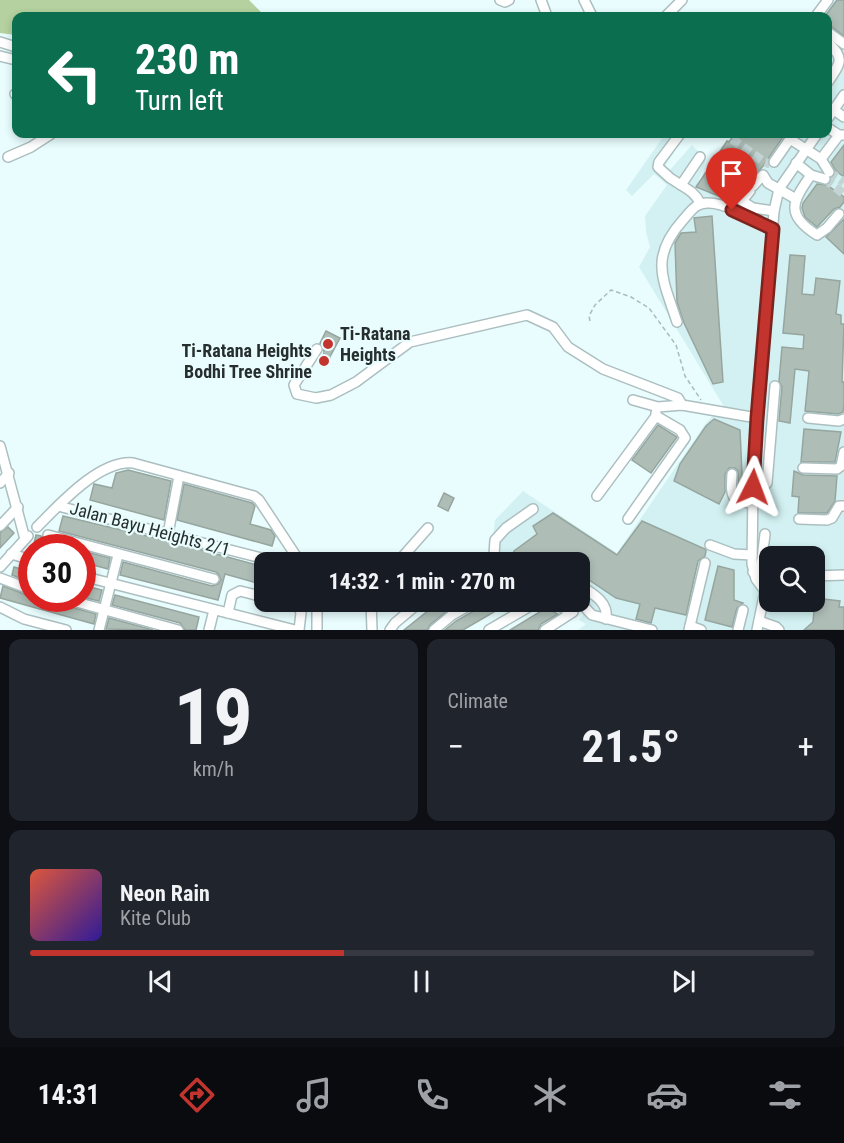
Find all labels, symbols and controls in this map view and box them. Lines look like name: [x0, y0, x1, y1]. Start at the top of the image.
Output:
text: 230 m: [135, 35, 240, 84]
icon: left: [36, 36, 114, 114]
text: Turn left: [135, 85, 224, 117]
pin: [706, 148, 757, 210]
icon: arrive: [715, 157, 748, 190]
place label: Ti-Ratana Heights: [340, 323, 411, 365]
marker: Ti-Ratana Heights: [321, 337, 335, 351]
place label: Ti-Ratana Heights Bodhi Tree Shrine: [181, 340, 312, 382]
marker: Ti-Ratana Heights Bodhi Tree Shrine: [317, 354, 331, 368]
position arrow: [721, 455, 785, 519]
street label: Jalan Bayu Heights 2/1: [68, 497, 233, 560]
speed limit sign: 30: [18, 534, 96, 612]
map controls: [759, 546, 825, 612]
button: search: [759, 546, 825, 612]
text: 14:32 · 1 min · 270 m: [329, 569, 515, 594]
text: 19: [174, 672, 253, 763]
text: Climate: [448, 689, 508, 713]
text: 21.5°: [581, 720, 680, 773]
text: −: [448, 727, 464, 766]
text: +: [798, 727, 814, 766]
text: km/h: [193, 757, 234, 781]
text: Neon Rain: [120, 881, 210, 906]
text: Kite Club: [120, 906, 191, 930]
icon: previous: [144, 965, 177, 998]
icon: pause: [405, 965, 438, 998]
icon: next: [667, 965, 700, 998]
icon: directions: [176, 1074, 218, 1116]
icon: music: [293, 1074, 335, 1116]
icon: phone: [411, 1074, 453, 1116]
icon: climate: [529, 1074, 571, 1116]
icon: car: [646, 1074, 688, 1116]
icon: filters: [764, 1074, 806, 1116]
text: 14:31: [38, 1079, 100, 1111]

